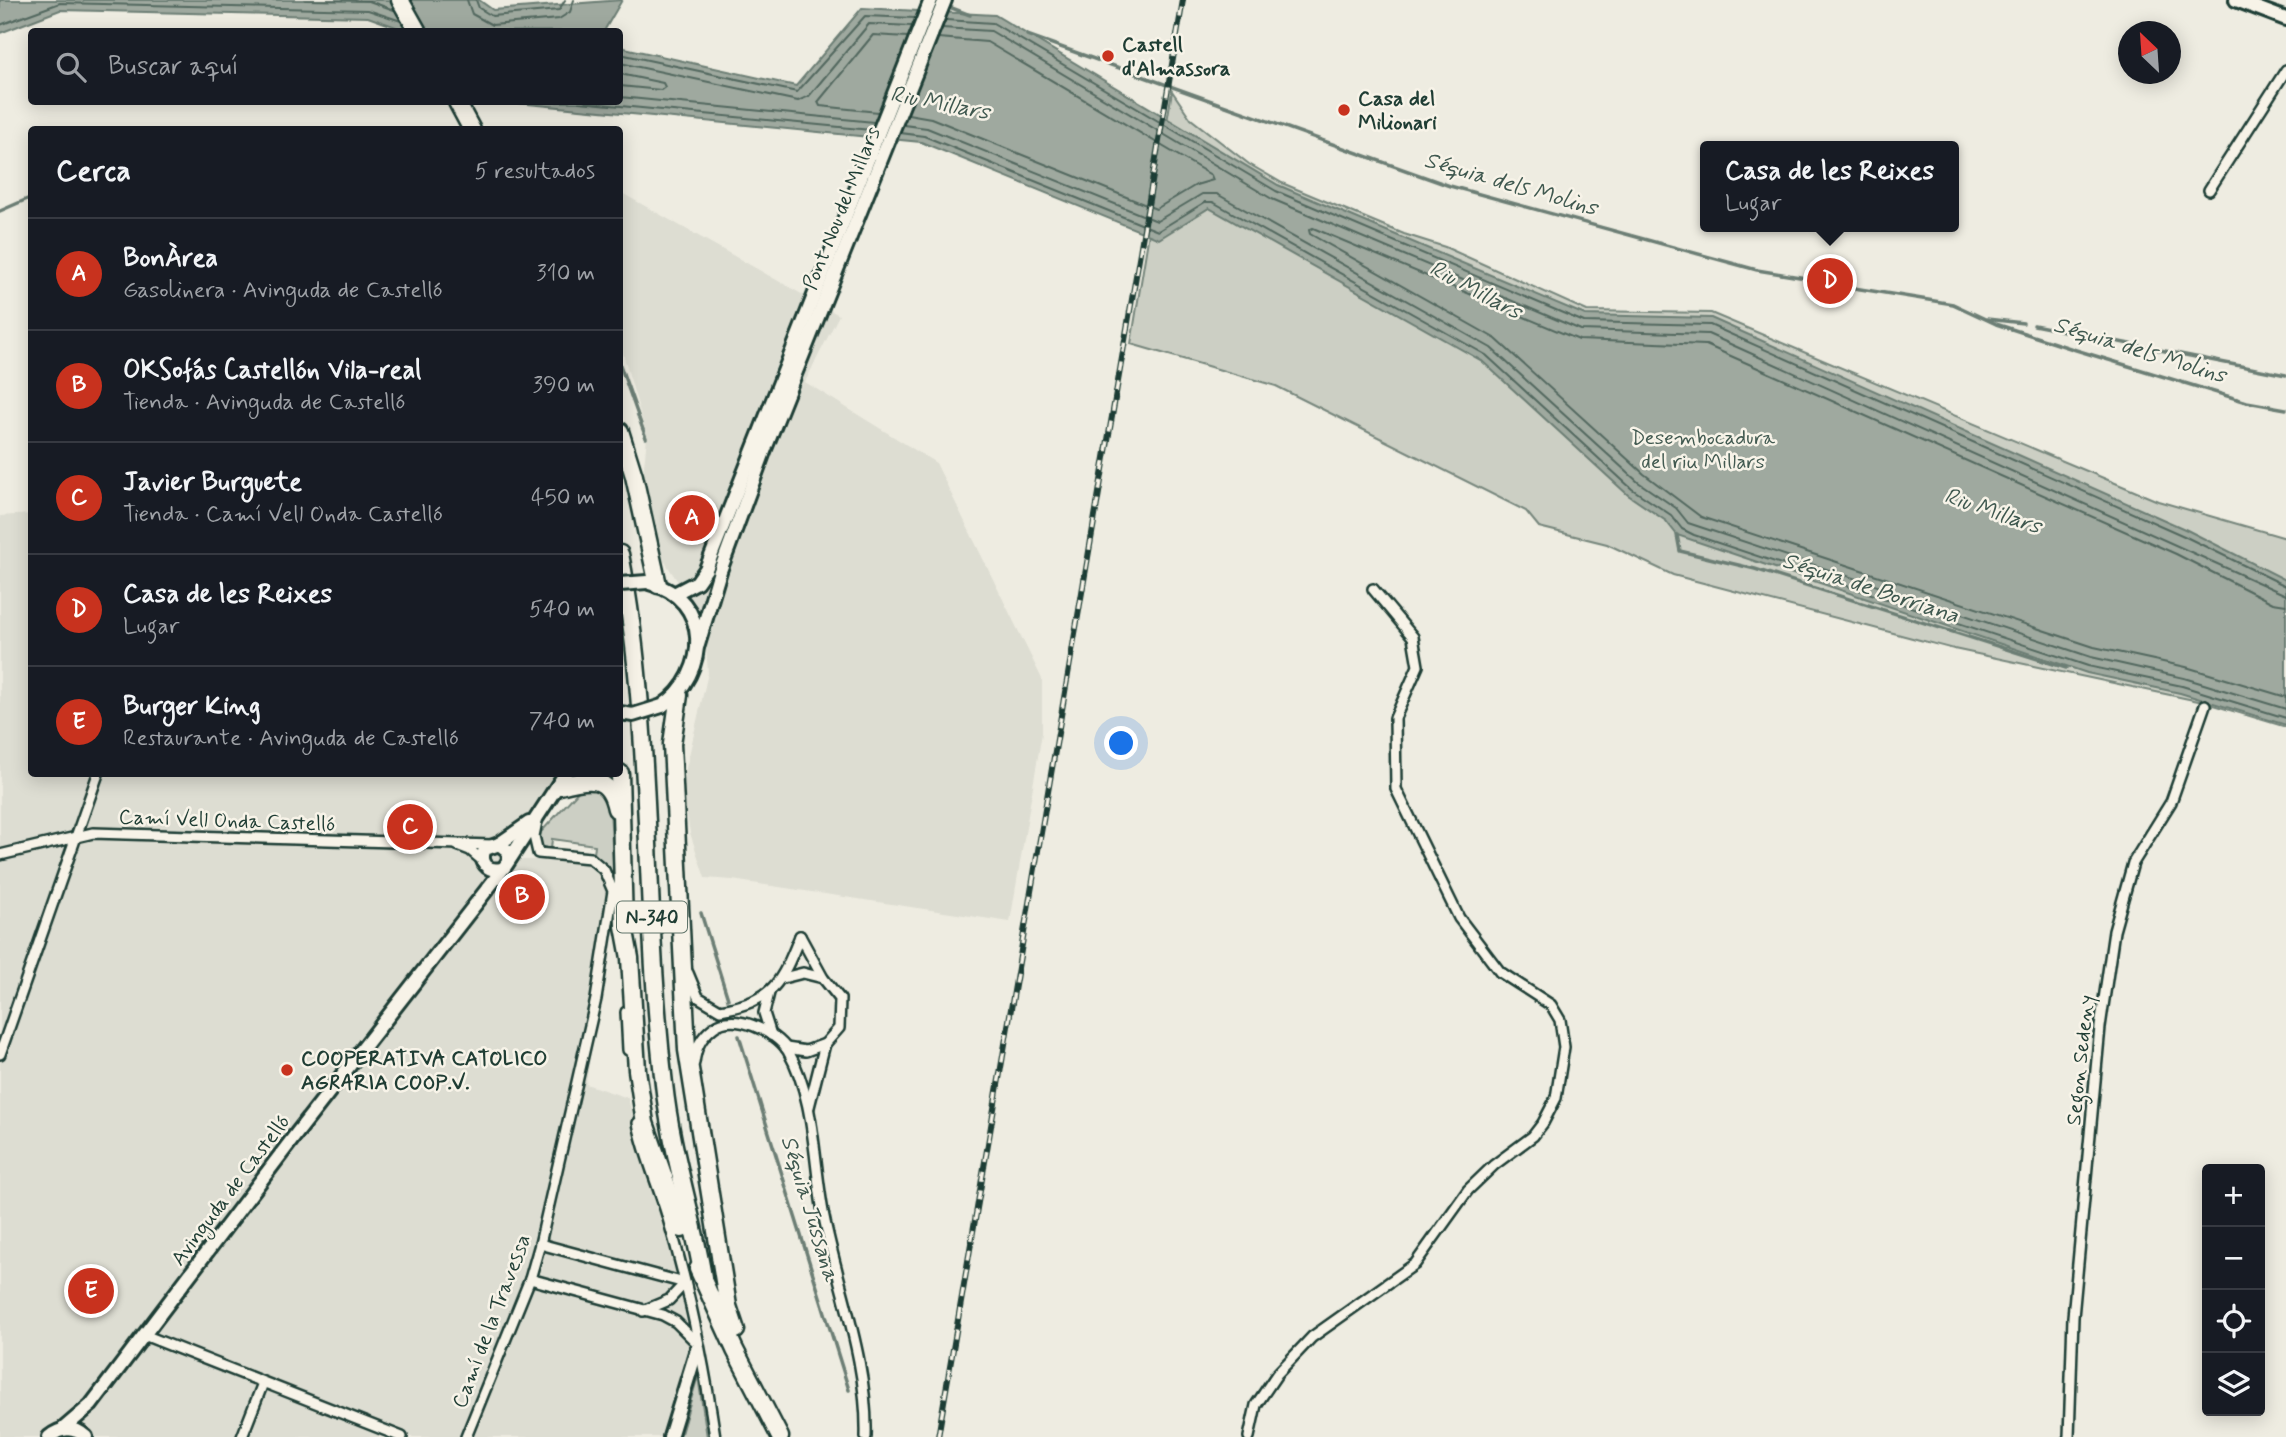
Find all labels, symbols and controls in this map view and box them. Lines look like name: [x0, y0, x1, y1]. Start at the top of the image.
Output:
north arrow: [2118, 21, 2181, 84]
search box: [28, 28, 623, 105]
place label: Castell d'Almassora: [1122, 31, 1231, 83]
icon: search: [52, 48, 90, 86]
marker: Castell d'Almassora: [1100, 48, 1116, 64]
text: Buscar aquí: [108, 50, 239, 84]
water label: Riu Millars: [887, 80, 994, 129]
place label: Casa del Milionari: [1358, 85, 1437, 137]
marker: Casa del Milionari: [1336, 102, 1352, 118]
street label: Pont Nou del Millars: [796, 123, 887, 294]
popup: [1700, 141, 1959, 232]
water label: Séquia dels Molins: [1420, 146, 1603, 225]
text: Cerca: [56, 152, 131, 191]
text: Casa de les Reixes: [1725, 155, 1934, 189]
text: 5 resultados: [474, 157, 595, 187]
text: Lugar: [1725, 189, 1782, 219]
text: BonÀrea: [123, 242, 218, 276]
water label: Riu Millars: [1424, 254, 1529, 329]
pin: D: [1807, 255, 1853, 307]
text: A: [71, 259, 87, 289]
text: 310 m: [536, 259, 595, 289]
text: Gasolinera · Avinguda de Castelló: [123, 276, 443, 306]
water label: Séquia dels Molins: [2050, 310, 2232, 392]
text: OKSofás Castellón Vila-real: [123, 354, 421, 388]
text: B: [72, 371, 86, 401]
text: 390 m: [533, 371, 595, 401]
text: Tienda · Avinguda de Castelló: [123, 388, 405, 418]
park label: Desembocadura del riu Millars: [1631, 424, 1775, 476]
text: Javier Burguete: [123, 466, 302, 500]
water label: Riu Millars: [1940, 481, 2047, 543]
text: C: [71, 483, 87, 513]
text: 450 m: [531, 483, 595, 513]
pin: A: [669, 492, 715, 544]
text: Tienda · Camí Vell Onda Castelló: [123, 500, 443, 530]
water label: Séquia de Borriana: [1779, 546, 1962, 631]
text: Casa de les Reixes: [123, 578, 332, 612]
text: D: [71, 595, 87, 625]
text: 540 m: [529, 595, 595, 625]
text: Lugar: [123, 612, 180, 642]
text: Burger King: [123, 690, 261, 724]
text: E: [72, 707, 86, 737]
text: 740 m: [529, 707, 595, 737]
text: Restaurante · Avinguda de Castelló: [123, 724, 459, 754]
your location: [1104, 726, 1138, 760]
pin: C: [387, 801, 433, 853]
street label: Camí Vell Onda Castelló: [118, 803, 336, 839]
pin: B: [499, 871, 545, 923]
road number: N-340: [617, 902, 687, 932]
street label: Segon Sedeny: [2060, 993, 2104, 1127]
place label: COOPERATIVA CATOLICO AGRARIA COOP.V.: [301, 1045, 548, 1097]
marker: COOPERATIVA CATOLICO AGRARIA COOP.V.: [279, 1062, 295, 1078]
street label: Avinguda de Castelló: [165, 1109, 298, 1272]
water label: Séquia Jussana: [773, 1132, 846, 1286]
map controls: [2202, 1164, 2265, 1416]
button: +: [2202, 1164, 2265, 1227]
button: −: [2202, 1227, 2265, 1290]
street label: Camí de la Travessa: [446, 1230, 538, 1412]
pin: E: [68, 1265, 114, 1317]
button: locate: [2202, 1290, 2265, 1353]
button: layers: [2202, 1353, 2265, 1416]

